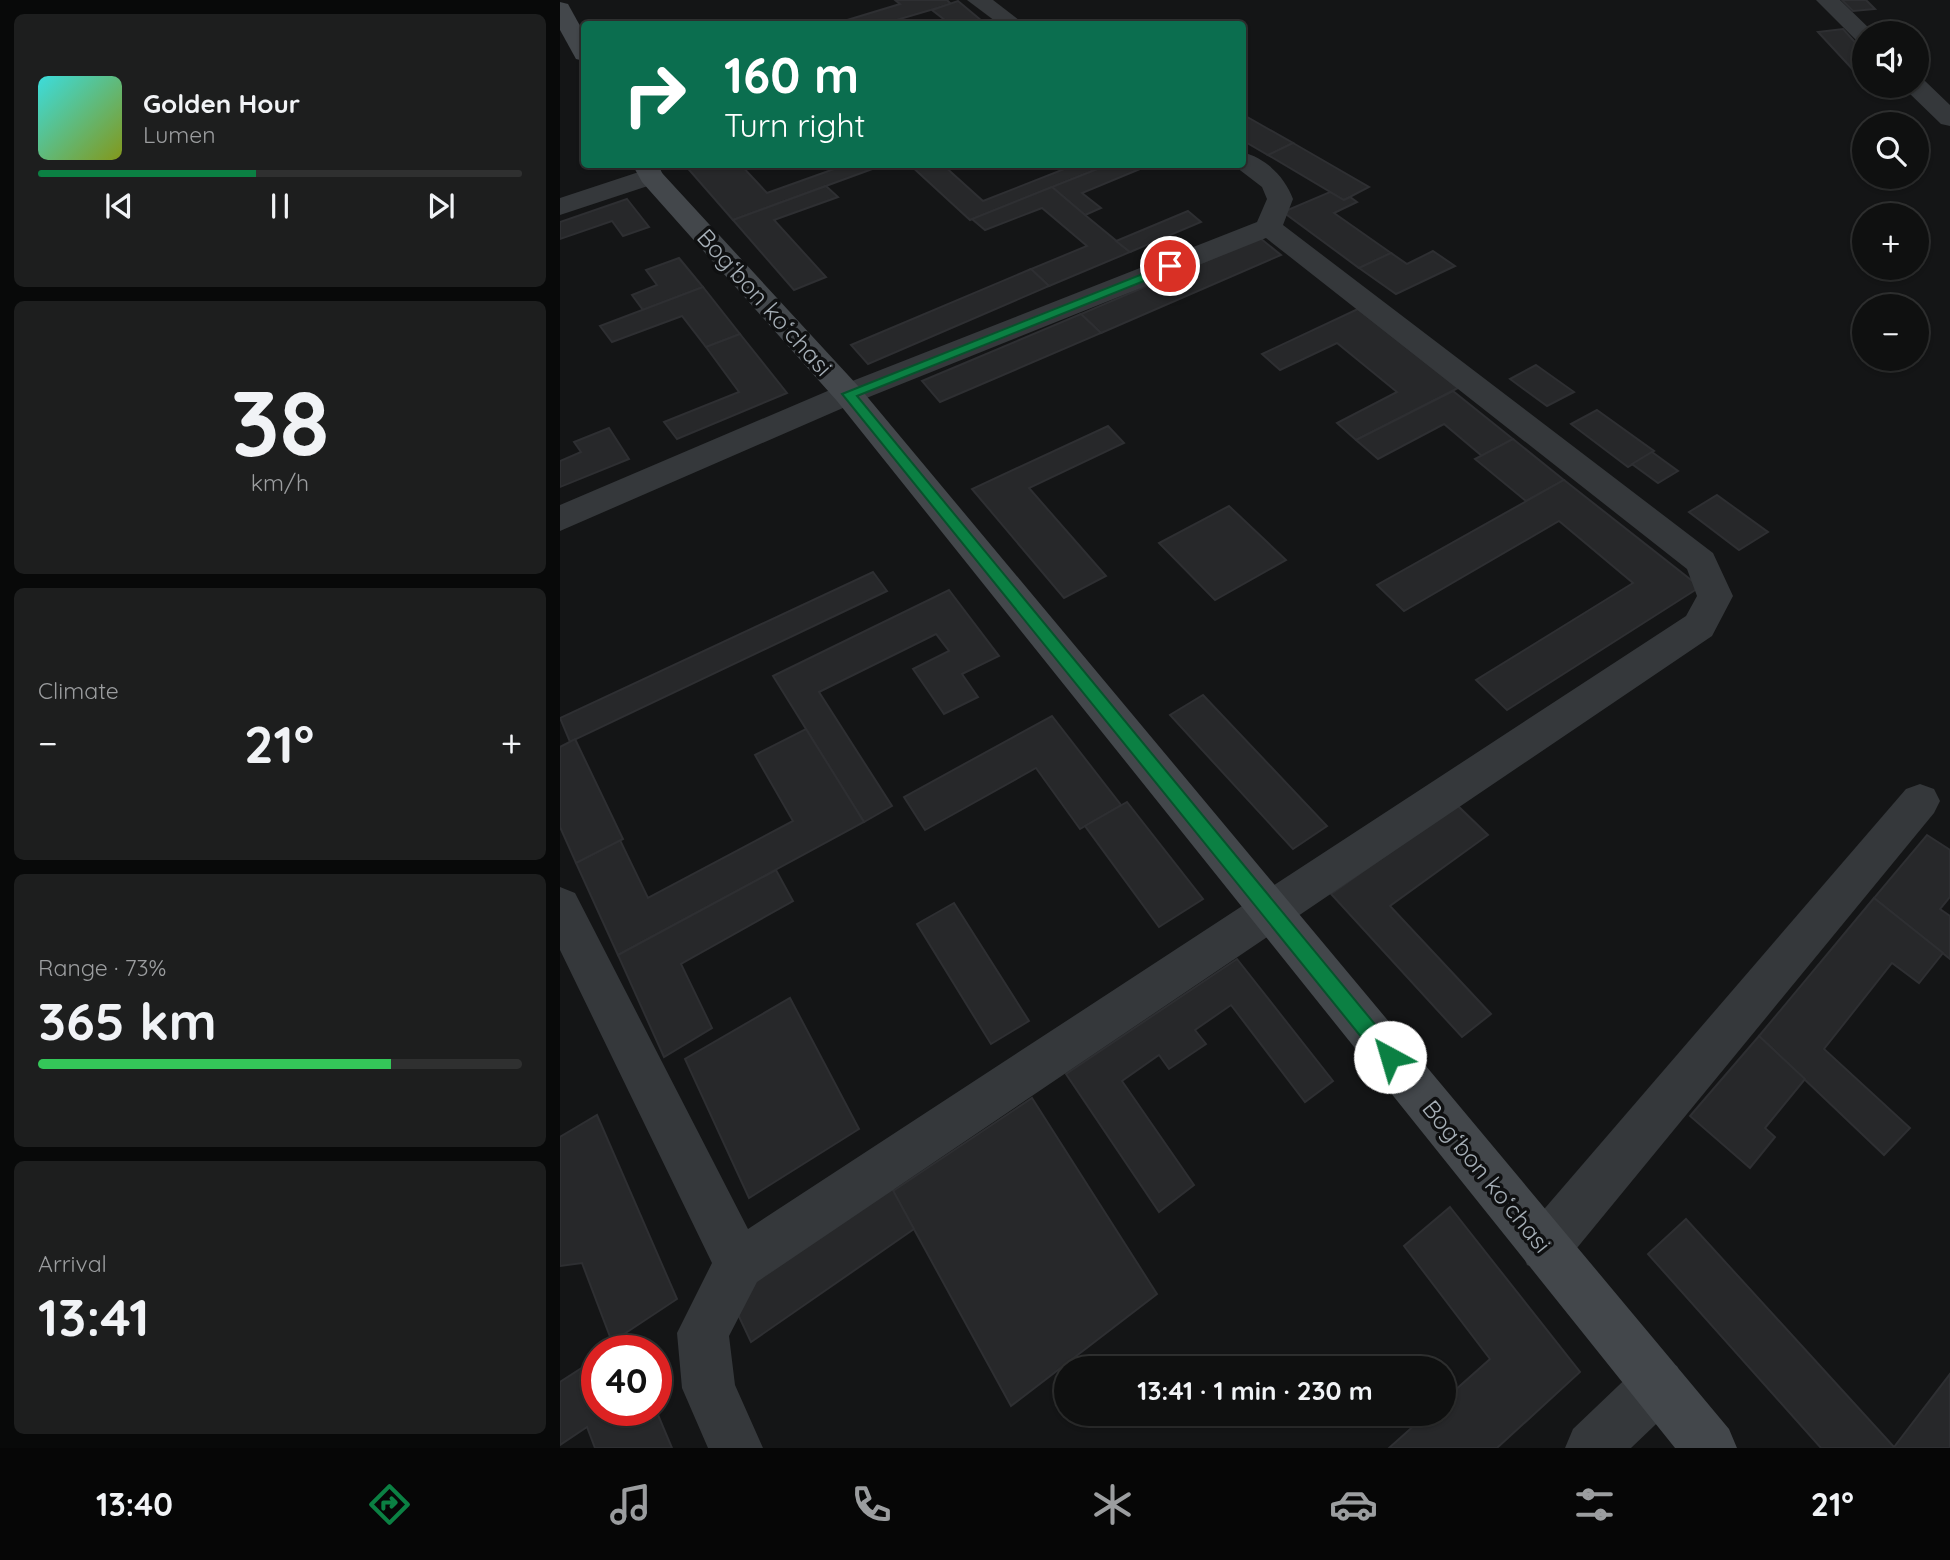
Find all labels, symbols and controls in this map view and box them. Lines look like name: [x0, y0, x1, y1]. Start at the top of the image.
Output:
map controls: [1852, 21, 1929, 371]
button: sound: [1852, 21, 1929, 98]
text: 160 m: [724, 44, 859, 105]
icon: right: [609, 49, 700, 140]
text: Golden Hour: [143, 87, 300, 120]
text: Turn right: [724, 105, 865, 145]
button: search: [1852, 112, 1929, 189]
text: Lumen: [143, 120, 216, 149]
icon: previous: [100, 187, 138, 225]
icon: pause: [261, 187, 299, 225]
icon: next: [422, 187, 460, 225]
button: +: [1852, 203, 1929, 280]
street label: Bogʻbon koʻchasi: [691, 222, 839, 382]
pin: [1140, 236, 1200, 296]
icon: arrive: [1151, 247, 1189, 285]
button: −: [1852, 294, 1929, 371]
text: 38: [231, 365, 329, 479]
text: km/h: [251, 468, 309, 497]
text: Climate: [38, 676, 119, 705]
text: 21°: [244, 711, 314, 776]
text: −: [38, 719, 58, 767]
text: +: [501, 719, 522, 767]
text: Range · 73%: [38, 953, 166, 982]
text: 365 km: [38, 988, 217, 1053]
position arrow: [1353, 1020, 1427, 1094]
street label: Bogʻbon koʻchasi: [1416, 1094, 1558, 1258]
text: Arrival: [38, 1249, 107, 1278]
text: 13:41: [38, 1284, 150, 1349]
speed limit sign: 40: [581, 1335, 672, 1426]
text: 13:41 · 1 min · 230 m: [1137, 1374, 1373, 1407]
icon: directions: [365, 1480, 414, 1529]
icon: music: [606, 1480, 655, 1529]
icon: phone: [847, 1480, 896, 1529]
icon: climate: [1088, 1480, 1137, 1529]
icon: car: [1329, 1480, 1378, 1529]
icon: filters: [1570, 1480, 1619, 1529]
text: 13:40: [96, 1484, 173, 1524]
text: 21°: [1811, 1484, 1854, 1524]

